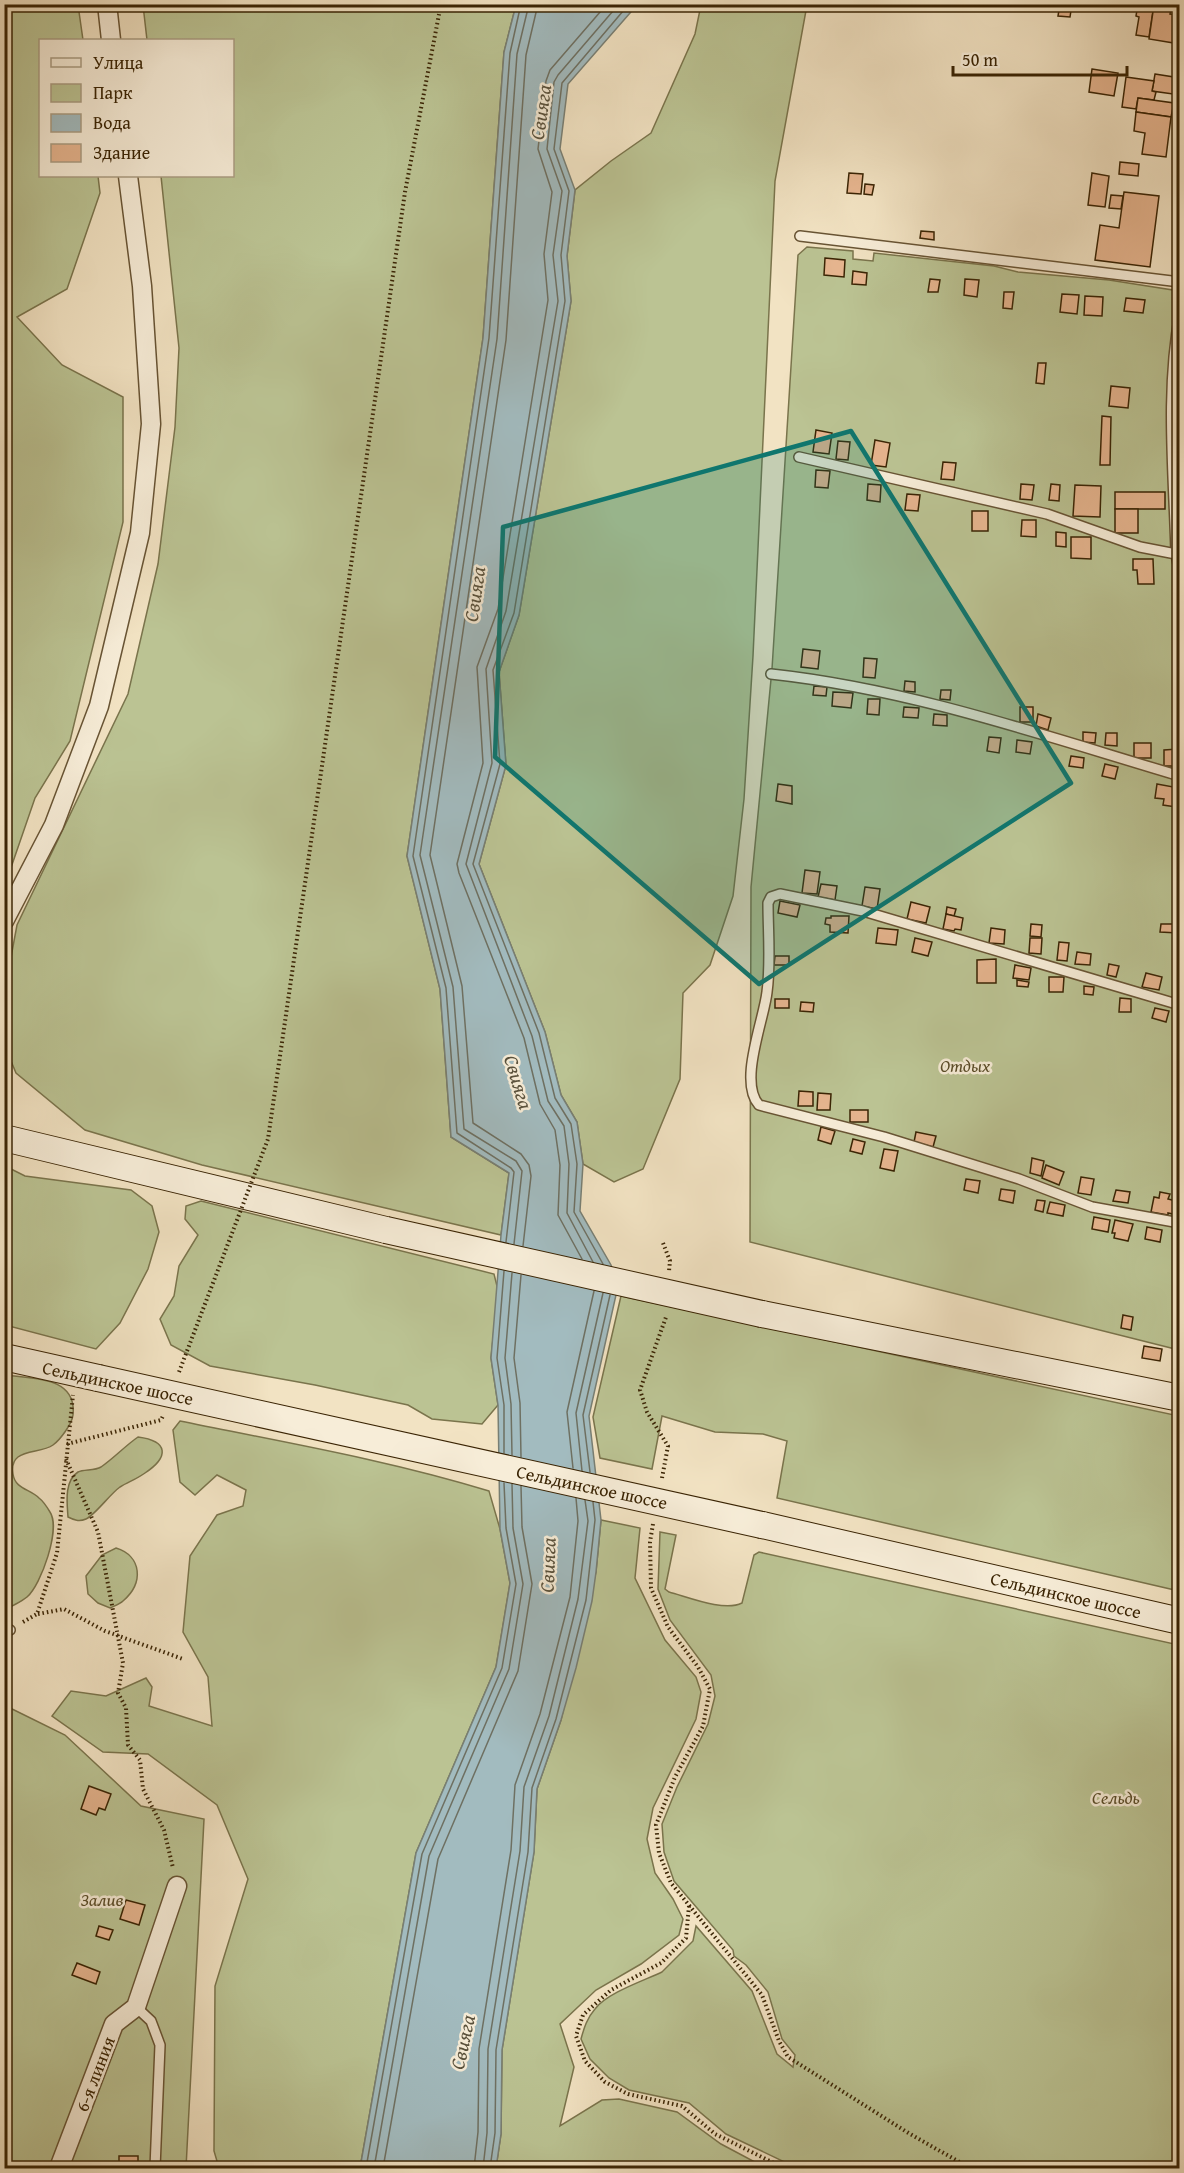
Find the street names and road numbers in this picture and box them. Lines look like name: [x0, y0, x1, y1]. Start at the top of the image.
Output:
street label: Сельдинское шоссе: [40, 1354, 196, 1412]
street label: Сельдинское шоссе: [514, 1458, 670, 1516]
street label: Сельдинское шоссе: [988, 1565, 1144, 1625]
street label: 6-я линия: [68, 2032, 122, 2116]

